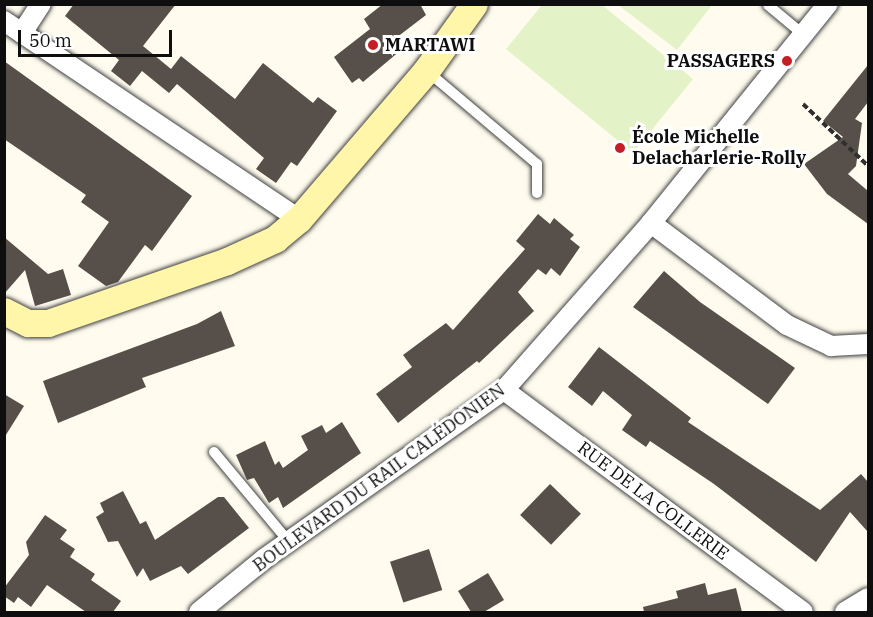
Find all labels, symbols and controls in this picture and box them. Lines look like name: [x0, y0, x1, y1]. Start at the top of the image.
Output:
scale bar: [21, 18, 176, 56]
text: 50 m: [29, 29, 72, 52]
place label: MARTAWI: [385, 34, 475, 56]
marker: MARTAWI: [366, 38, 380, 52]
place label: PASSAGERS: [667, 50, 775, 72]
marker: PASSAGERS: [780, 54, 794, 68]
place label: École Michelle Delacharlerie-Rolly: [632, 127, 806, 170]
marker: École Michelle Delacharlerie-Rolly: [613, 141, 627, 155]
street label: BOULEVARD DU RAIL CALÉDONIEN: [249, 379, 509, 577]
street label: RUE DE LA COLLERIE: [573, 437, 733, 565]

